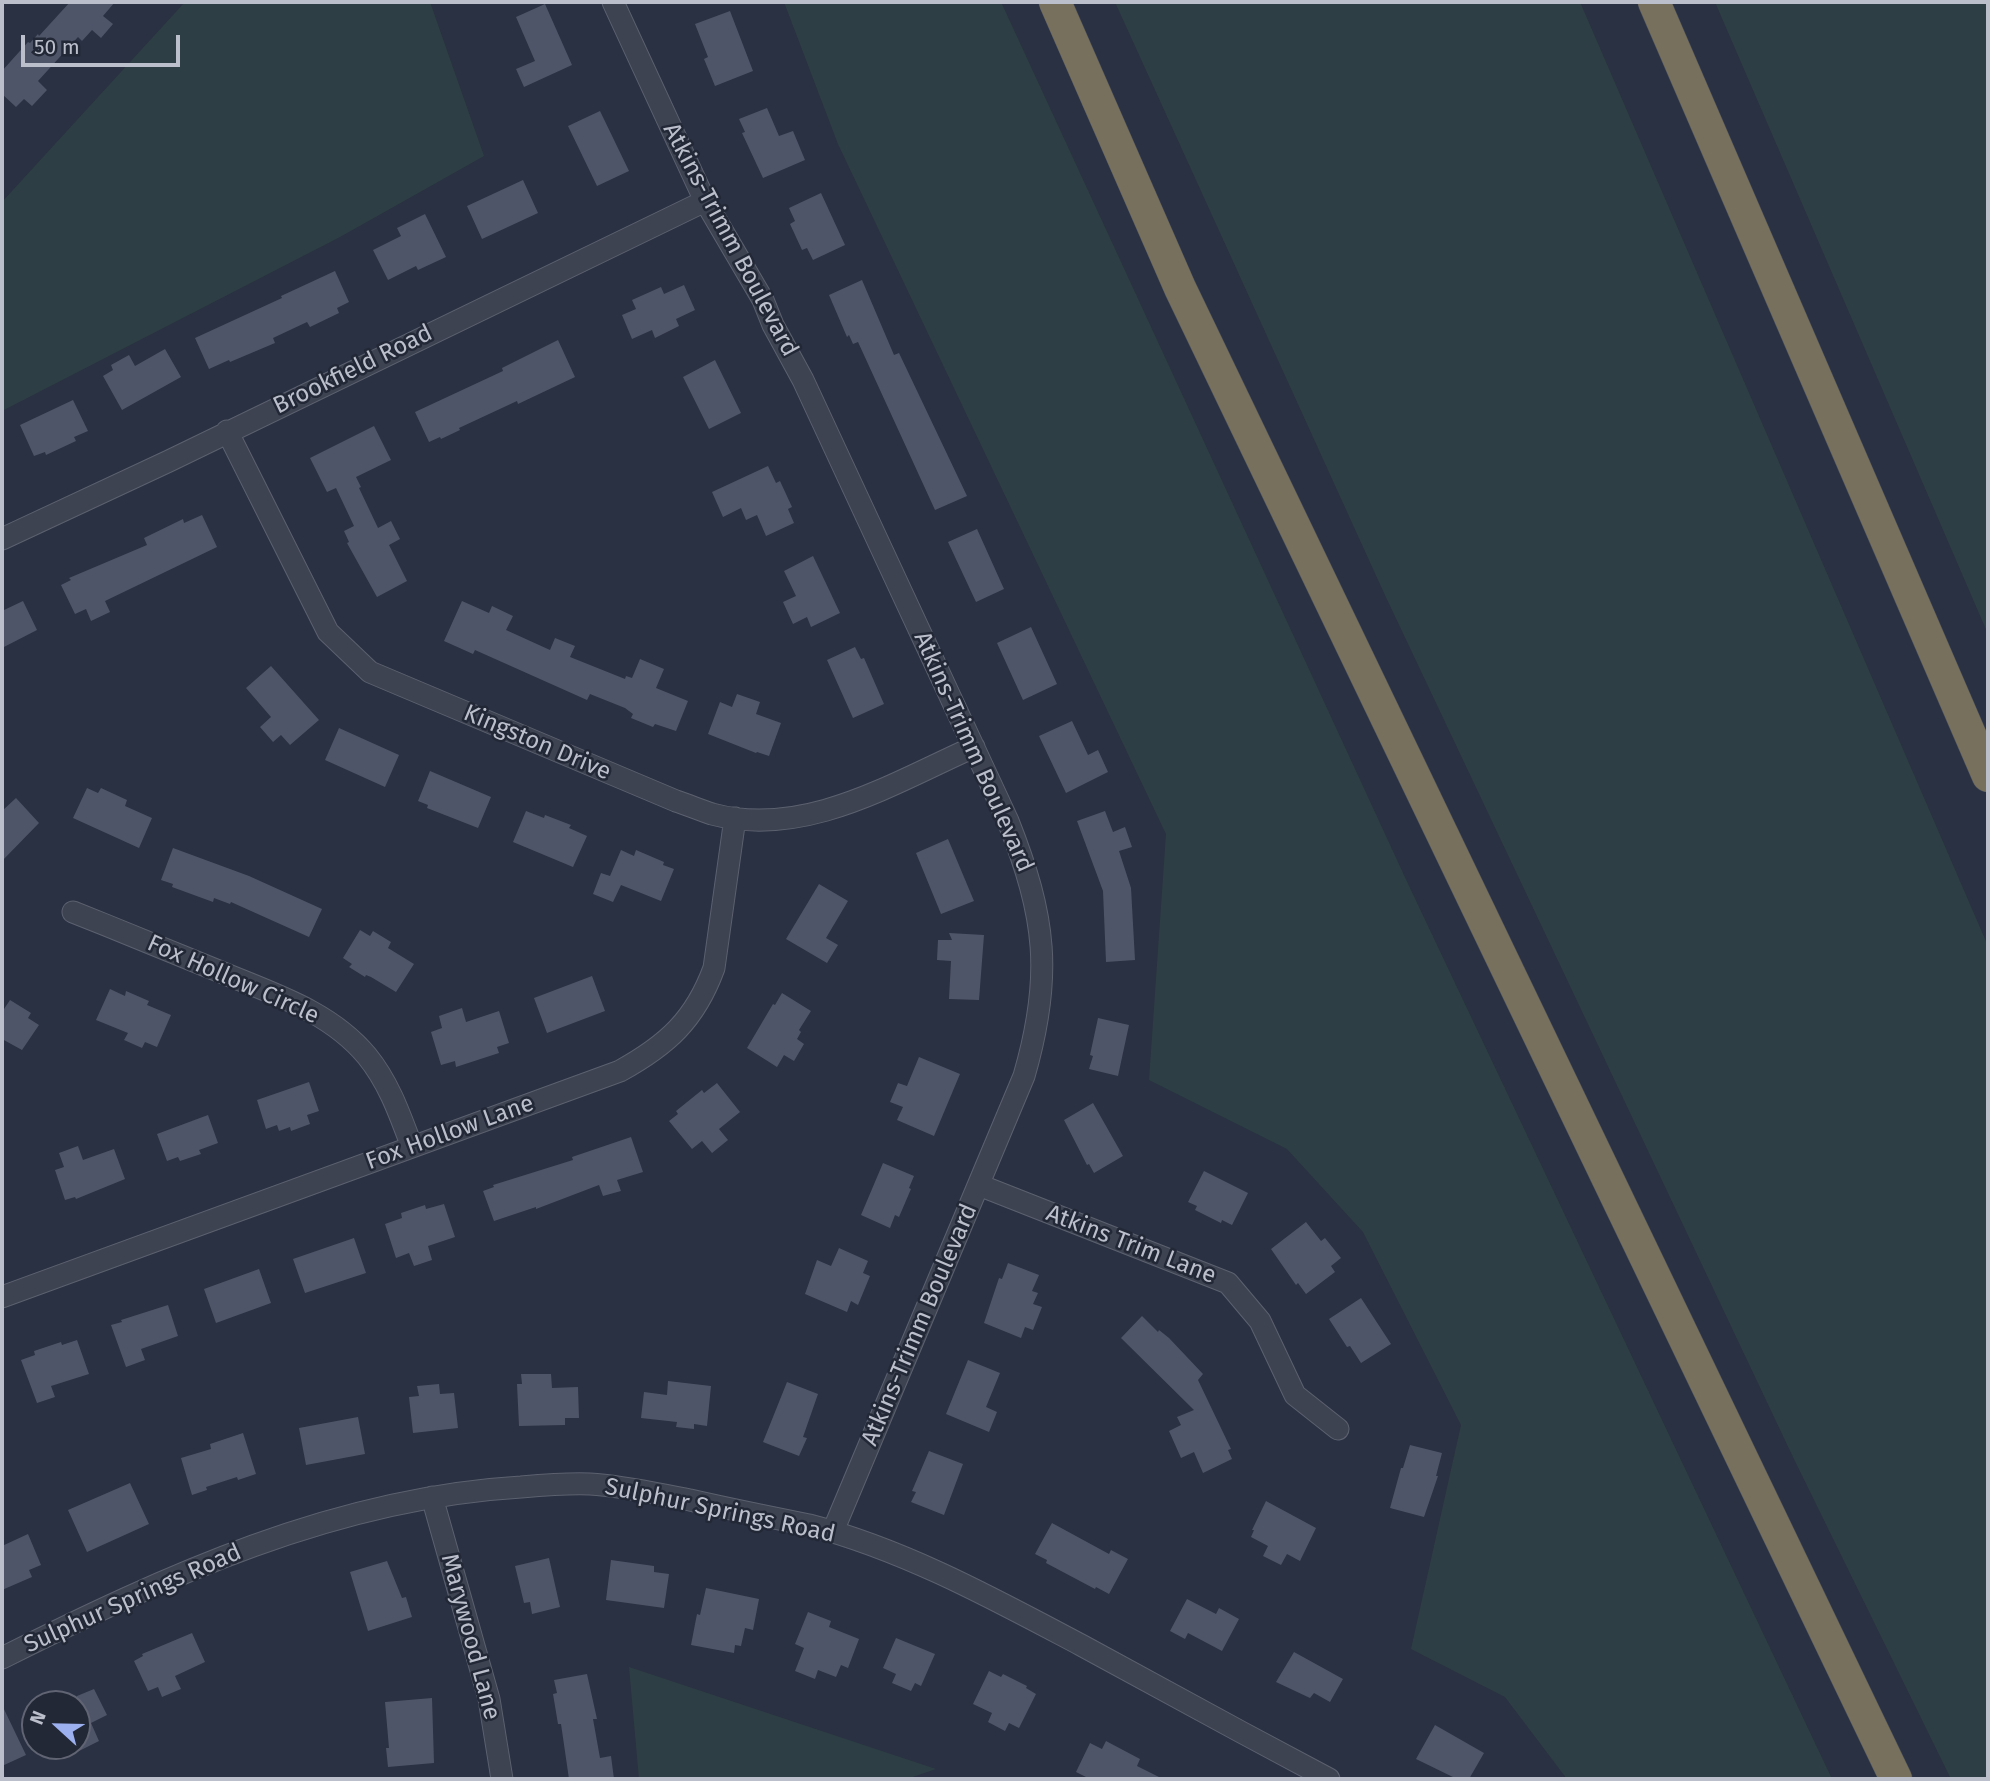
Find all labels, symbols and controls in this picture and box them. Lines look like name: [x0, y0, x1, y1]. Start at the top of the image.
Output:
scale bar: [24, 21, 184, 65]
text: 50 m: [34, 34, 80, 60]
street label: Atkins-Trimm Boulevard: [656, 118, 804, 362]
street label: Brookfield Road: [269, 319, 437, 421]
street label: Atkins-Trimm Boulevard: [907, 627, 1039, 877]
street label: Kingston Drive: [459, 699, 615, 787]
street label: Fox Hollow Circle: [143, 929, 323, 1031]
street label: Fox Hollow Lane: [362, 1089, 538, 1177]
street label: Atkins Trim Lane: [1042, 1199, 1220, 1291]
street label: Atkins-Trimm Boulevard: [856, 1200, 984, 1450]
street label: Sulphur Springs Road: [602, 1473, 838, 1549]
street label: Sulphur Springs Road: [20, 1538, 246, 1660]
street label: Marywood Lane: [434, 1551, 506, 1723]
north arrow: [21, 1690, 91, 1760]
text: N: [25, 1708, 51, 1728]

